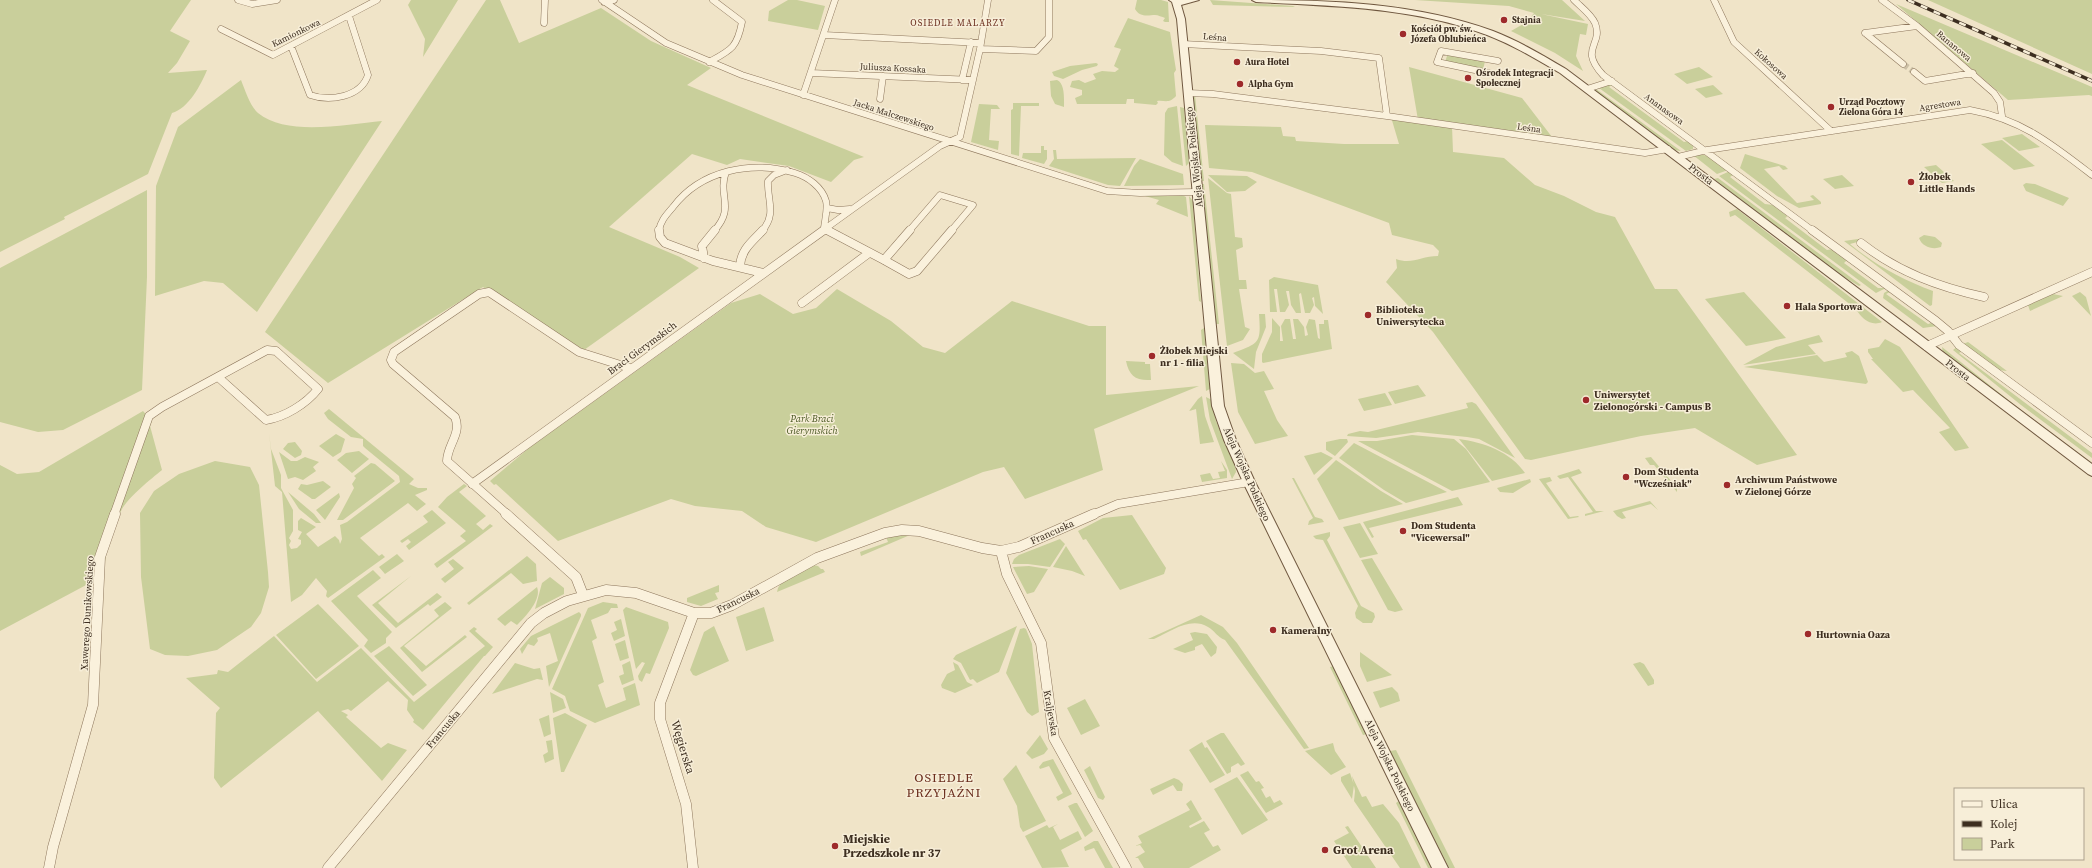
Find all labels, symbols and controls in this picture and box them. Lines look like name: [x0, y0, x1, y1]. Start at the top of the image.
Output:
place label: Stajnia: [1512, 14, 1541, 26]
marker: Stajnia: [1499, 15, 1509, 25]
street label: Kamionkowa: [270, 16, 323, 50]
district label: OSIEDLE MALARZY: [910, 17, 1006, 29]
place label: Kościół pw. św. Józefa Oblubieńca: [1410, 23, 1486, 45]
street label: Bananowa: [1934, 28, 1974, 64]
marker: Kościół pw. św. Józefa Oblubieńca: [1398, 29, 1408, 39]
street label: Leśna: [1203, 30, 1228, 44]
street label: Kokosowa: [1752, 46, 1790, 82]
place label: Aura Hotel: [1245, 56, 1289, 68]
marker: Aura Hotel: [1232, 57, 1242, 67]
street label: Juliusza Kossaka: [859, 60, 927, 76]
place label: Ośrodek Integracji Społecznej: [1476, 67, 1554, 89]
marker: Ośrodek Integracji Społecznej: [1463, 73, 1473, 83]
place label: Alpha Gym: [1248, 78, 1293, 90]
marker: Alpha Gym: [1235, 79, 1245, 89]
street label: Ananasowa: [1642, 91, 1687, 128]
street label: Jacka Malczewskiego: [851, 96, 936, 134]
place label: Urząd Pocztowy Zielona Góra 14: [1839, 96, 1905, 118]
street label: Agrestowa: [1918, 96, 1962, 114]
marker: Urząd Pocztowy Zielona Góra 14: [1826, 102, 1836, 112]
street label: Aleja Wojska Polskiego: [1182, 105, 1206, 208]
street label: Leśna: [1516, 120, 1542, 136]
street label: Prosta: [1686, 160, 1717, 188]
place label: Żłobek Little Hands: [1919, 170, 1976, 195]
marker: Żłobek Little Hands: [1906, 177, 1916, 187]
place label: Hala Sportowa: [1795, 300, 1863, 313]
marker: Hala Sportowa: [1782, 301, 1792, 311]
place label: Biblioteka Uniwersytecka: [1376, 303, 1445, 328]
marker: Biblioteka Uniwersytecka: [1363, 310, 1373, 320]
street label: Braci Gierymskich: [605, 318, 679, 378]
place label: Żłobek Miejski nr 1 - filia: [1160, 344, 1228, 369]
marker: Żłobek Miejski nr 1 - filia: [1147, 351, 1157, 361]
street label: Prosta: [1943, 356, 1974, 384]
place label: Uniwersytet Zielonogórski - Campus B: [1594, 388, 1711, 413]
marker: Uniwersytet Zielonogórski - Campus B: [1581, 395, 1591, 405]
park label: Park Braci Gierymskich: [786, 412, 838, 437]
street label: Aleja Wojska Polskiego: [1220, 425, 1274, 523]
place label: Dom Studenta "Wcześniak": [1634, 465, 1700, 490]
marker: Dom Studenta "Wcześniak": [1621, 472, 1631, 482]
place label: Archiwum Państwowe w Zielonej Górze: [1734, 473, 1837, 498]
marker: Archiwum Państwowe w Zielonej Górze: [1722, 480, 1732, 490]
street label: Francuska: [1028, 516, 1077, 547]
place label: Dom Studenta "Vicewersal": [1411, 519, 1477, 544]
marker: Dom Studenta "Vicewersal": [1398, 526, 1408, 536]
street label: Xawerego Dunikowskiego: [78, 555, 97, 671]
street label: Francuska: [714, 584, 762, 616]
place label: Kameralny: [1281, 624, 1332, 637]
marker: Kameralny: [1268, 625, 1278, 635]
place label: Hurtownia Oaza: [1816, 628, 1891, 641]
marker: Hurtownia Oaza: [1803, 629, 1813, 639]
street label: Kraljevska: [1041, 689, 1062, 738]
street label: Francuska: [423, 706, 463, 751]
street label: Aleja Wojska Polskiego: [1362, 717, 1418, 814]
street label: Węgierska: [667, 718, 699, 777]
district label: OSIEDLE PRZYJAŹNI: [907, 769, 981, 801]
legend: [1954, 788, 2084, 860]
text: Ulica: [1990, 796, 2019, 812]
text: Kolej: [1990, 816, 2017, 832]
place label: Miejskie Przedszkole nr 37: [843, 831, 941, 861]
text: Park: [1990, 836, 2015, 852]
marker: Miejskie Przedszkole nr 37: [830, 841, 840, 851]
place label: Grot Arena: [1333, 842, 1394, 858]
marker: Grot Arena: [1320, 845, 1330, 855]

